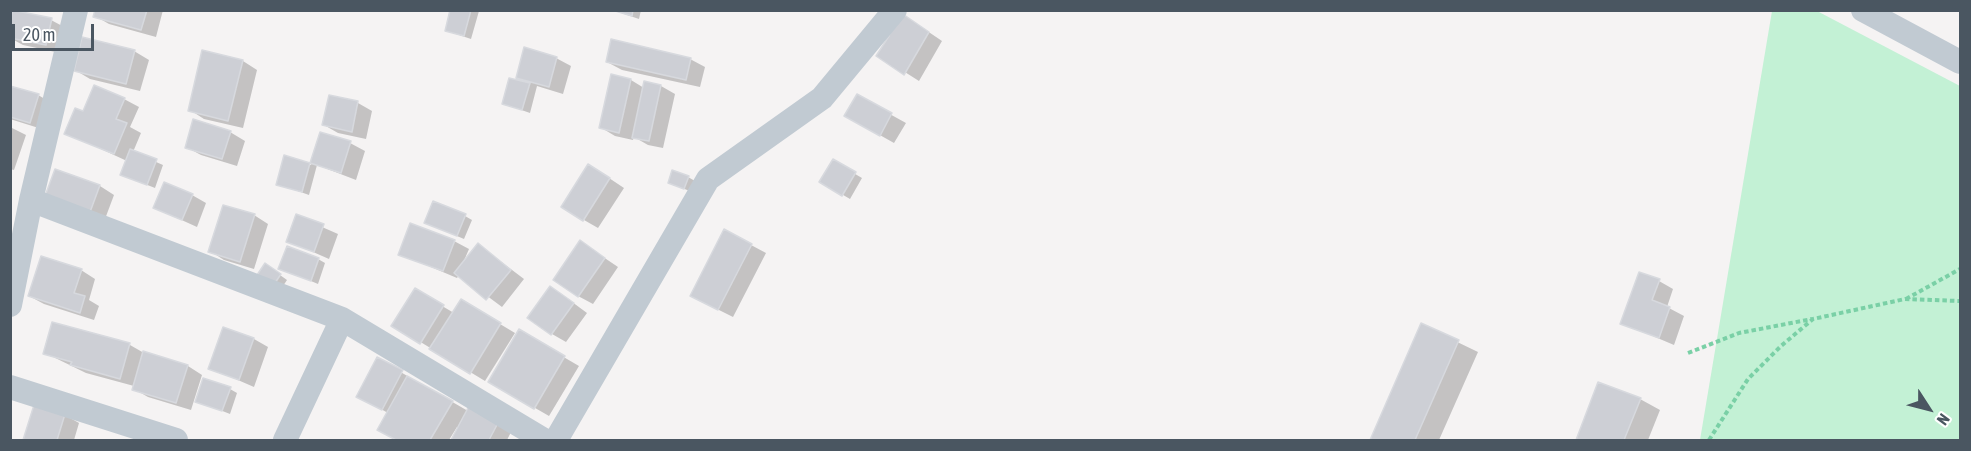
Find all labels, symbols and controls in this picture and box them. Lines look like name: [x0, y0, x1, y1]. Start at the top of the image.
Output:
scale bar: [15, 12, 98, 50]
text: 20 m: [23, 24, 55, 45]
north arrow: [1899, 379, 1959, 439]
text: N: [1934, 410, 1954, 429]

